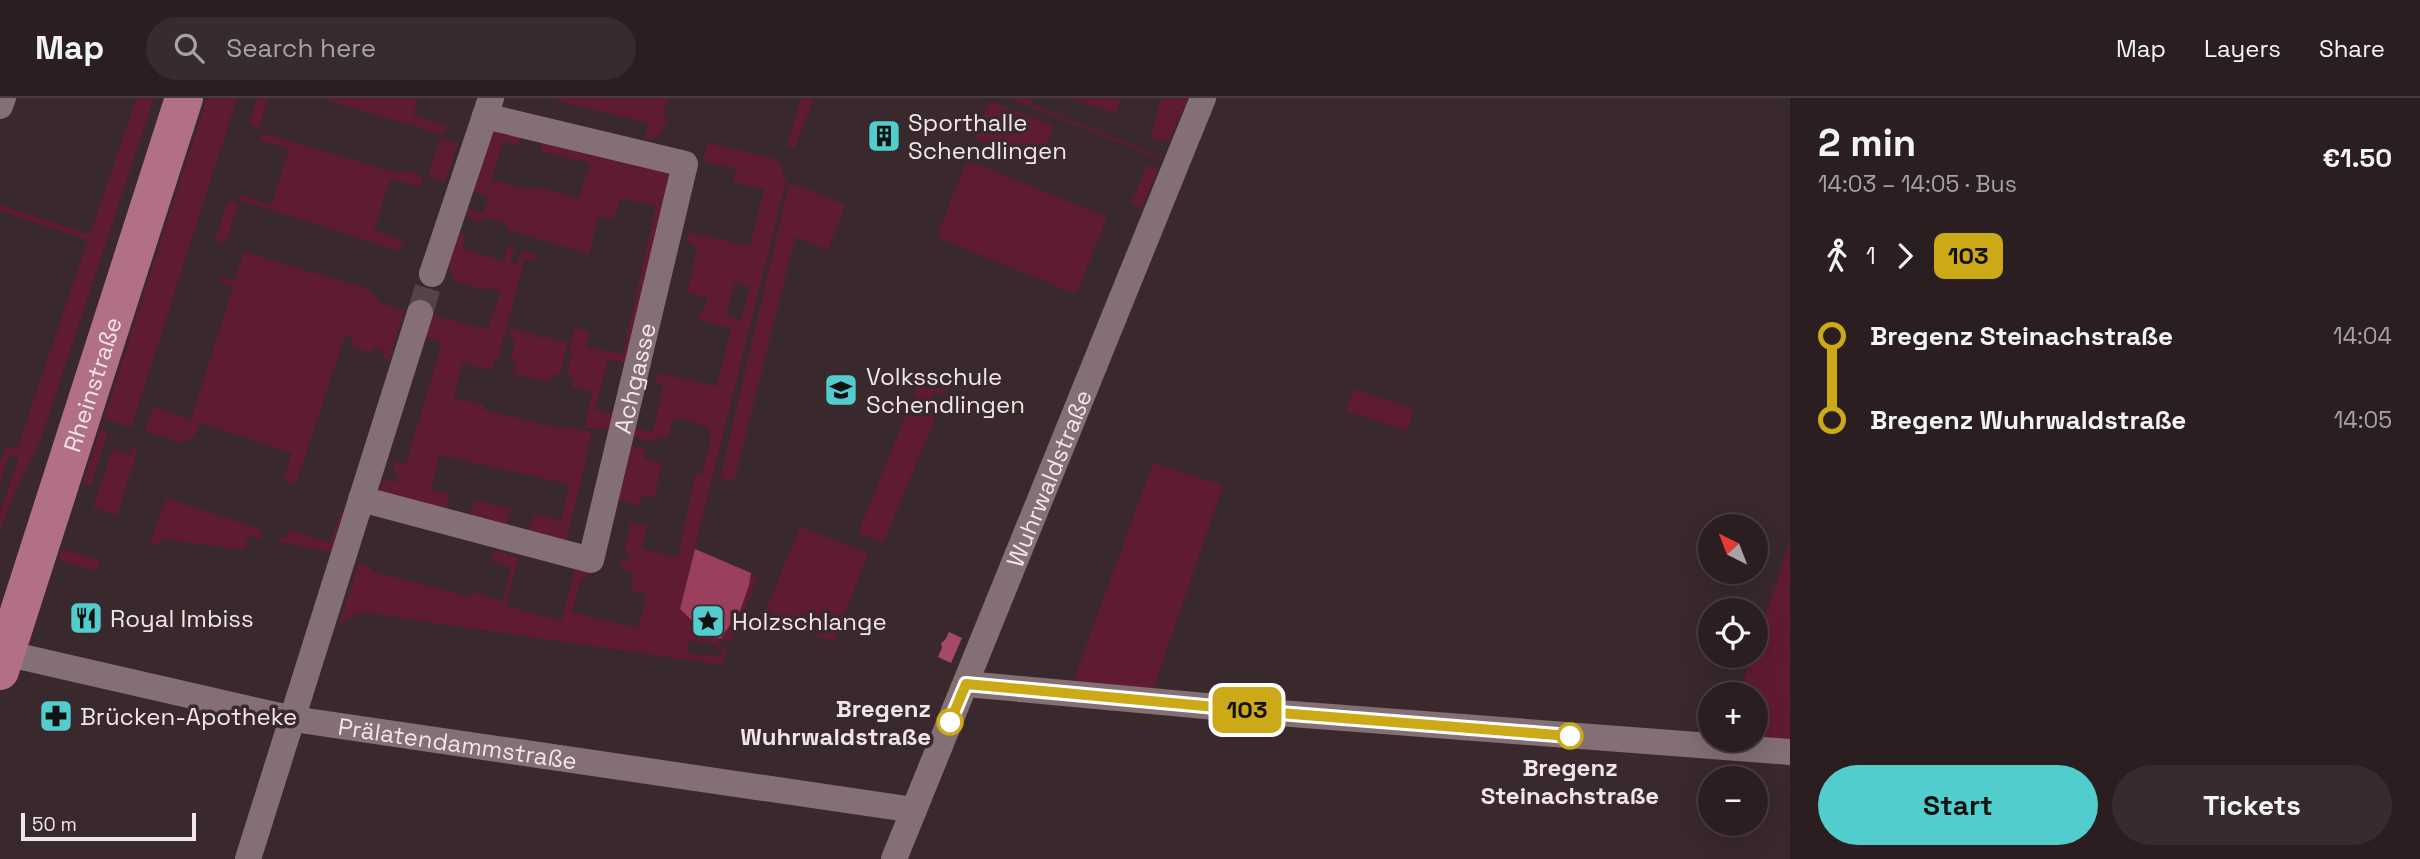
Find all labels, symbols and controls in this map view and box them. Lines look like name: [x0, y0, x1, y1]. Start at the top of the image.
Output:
search box: [146, 17, 636, 80]
text: Map: [35, 27, 104, 69]
icon: search: [170, 29, 208, 67]
text: Search here: [226, 31, 376, 65]
text: Map: [2116, 33, 2166, 64]
text: Layers: [2204, 33, 2281, 64]
text: Share: [2319, 33, 2385, 64]
place label: Sporthalle Schendlingen: [908, 107, 1067, 166]
building icon: Sporthalle Schendlingen: [865, 117, 903, 155]
text: 2 min: [1818, 119, 1916, 167]
text: €1.50: [2322, 141, 2392, 175]
text: 14:03 – 14:05 · Bus: [1818, 169, 2017, 199]
icon: walk: [1818, 237, 1856, 275]
icon: forward: [1886, 237, 1924, 275]
text: 103: [1948, 240, 1989, 271]
text: 1: [1866, 241, 1876, 271]
street label: Rheinstraße: [56, 313, 128, 456]
text: Bregenz Steinachstraße: [1870, 319, 2173, 353]
street label: Achgasse: [606, 320, 662, 437]
text: 14:04: [2333, 321, 2392, 351]
place label: Volksschule Schendlingen: [866, 361, 1025, 420]
school or university icon: Volksschule Schendlingen: [822, 371, 860, 409]
street label: Wuhrwaldstraße: [999, 385, 1099, 571]
text: Bregenz Wuhrwaldstraße: [1870, 403, 2186, 437]
text: 14:05: [2334, 405, 2392, 435]
north arrow: [1698, 514, 1768, 584]
map controls: [1698, 514, 1768, 836]
button: locate: [1698, 598, 1768, 668]
restaurant icon: Royal Imbiss: [67, 599, 105, 637]
place icon: Holzschlange: [689, 602, 727, 640]
place label: Royal Imbiss: [110, 603, 254, 634]
place label: Holzschlange: [732, 606, 887, 637]
button: +: [1698, 682, 1768, 752]
line badge: 103: [1207, 687, 1287, 733]
place label: Bregenz Wuhrwaldstraße: [740, 693, 931, 752]
text: 103: [1227, 694, 1268, 725]
pharmacy icon: Brücken-Apotheke: [37, 697, 75, 735]
place label: Brücken-Apotheke: [80, 701, 297, 732]
marker: Bregenz Wuhrwaldstraße: [937, 709, 963, 735]
street label: Prälatendammstraße: [336, 710, 579, 776]
marker: Bregenz Steinachstraße: [1557, 723, 1583, 749]
place label: Bregenz Steinachstraße: [1481, 752, 1659, 811]
button: Start: [1818, 765, 2098, 845]
button: Tickets: [2112, 765, 2392, 845]
button: −: [1698, 766, 1768, 836]
scale bar: [21, 810, 196, 842]
text: 50 m: [32, 812, 77, 837]

